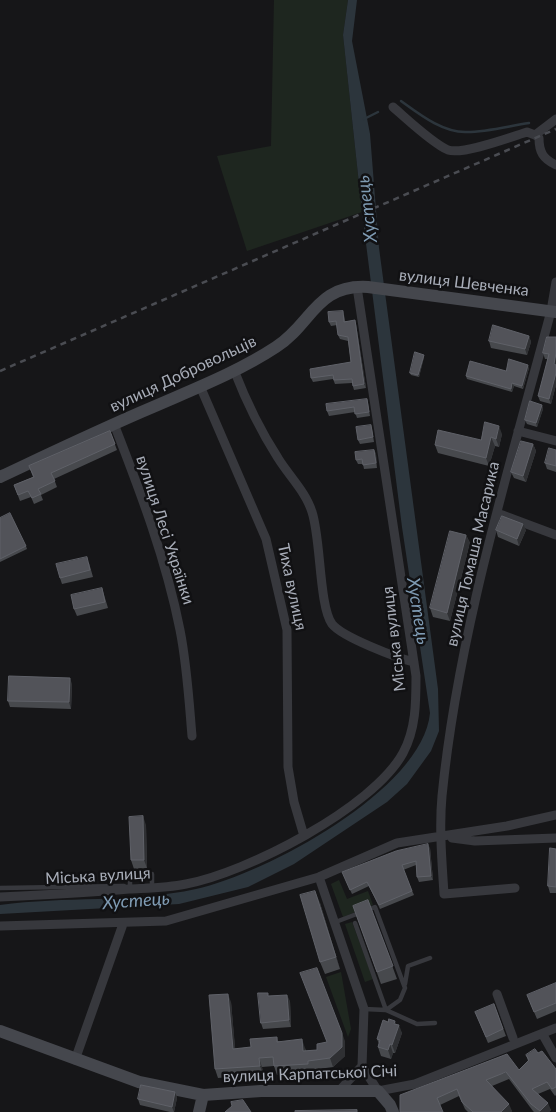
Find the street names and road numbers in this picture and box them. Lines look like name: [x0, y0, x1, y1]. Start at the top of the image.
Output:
street label: вулиця Шевченка: [398, 266, 530, 300]
street label: вулиця Добровольців: [107, 332, 259, 416]
street label: вулиця Лесі Українки: [132, 453, 198, 607]
street label: вулиця Томаша Масарика: [442, 460, 504, 648]
street label: Тиха вулиця: [273, 542, 311, 632]
street label: Міська вулиця: [378, 585, 410, 693]
street label: Міська вулиця: [45, 864, 151, 888]
street label: вулиця Карпатської Січі: [223, 1061, 397, 1087]

